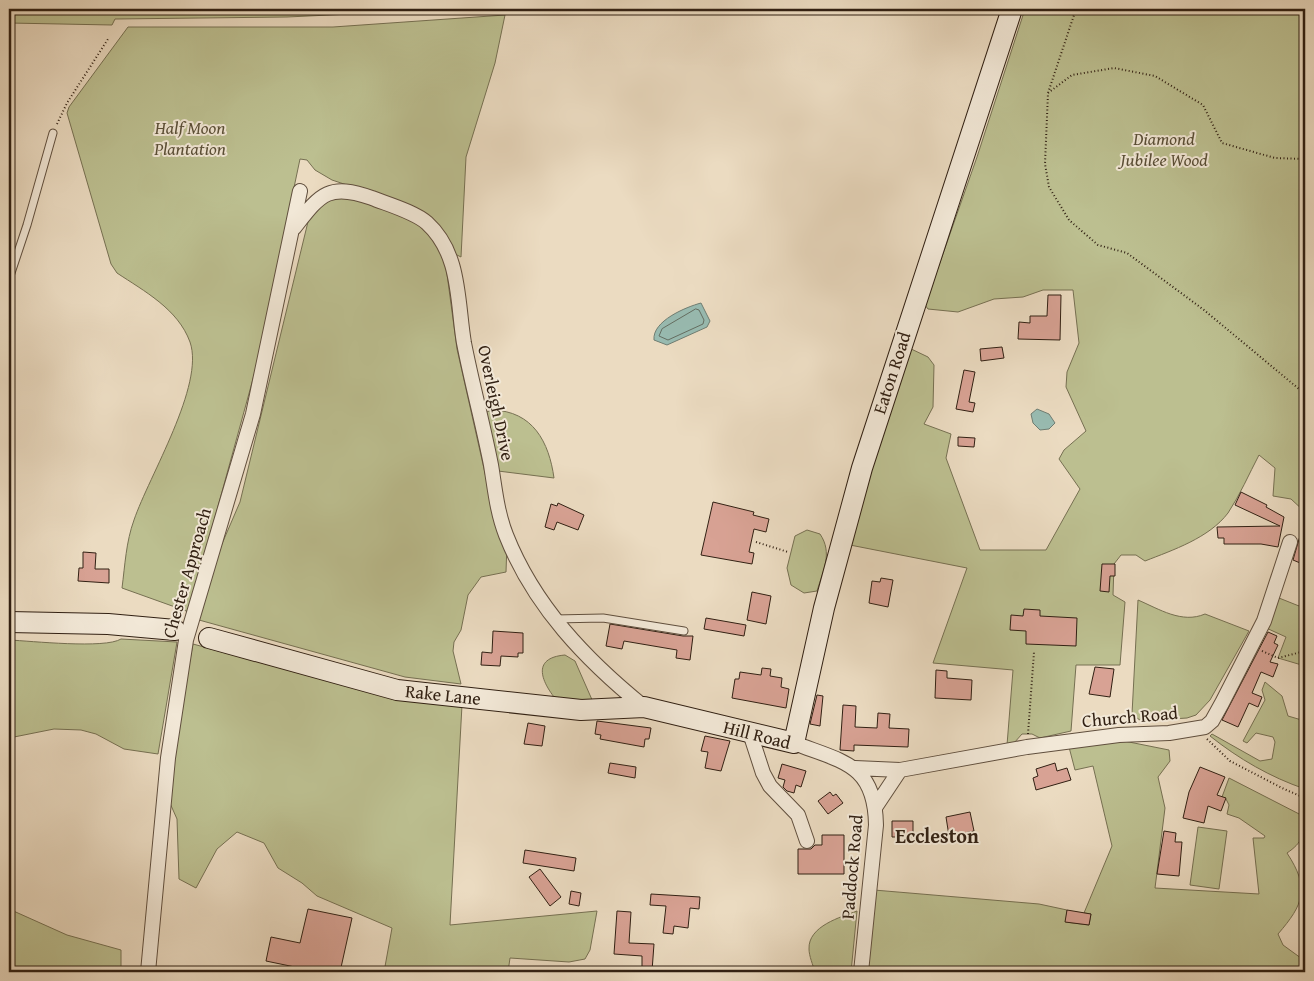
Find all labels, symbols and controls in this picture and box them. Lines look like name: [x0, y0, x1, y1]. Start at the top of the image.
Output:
park label: Half Moon Plantation: [153, 114, 226, 162]
park label: Diamond Jubilee Wood: [1117, 125, 1208, 173]
street label: Eaton Road: [866, 328, 918, 417]
street label: Overleigh Drive: [471, 343, 522, 463]
street label: Chester Approach: [155, 504, 218, 641]
street label: Rake Lane: [404, 677, 482, 712]
street label: Church Road: [1081, 699, 1179, 734]
street label: Hill Road: [721, 713, 794, 756]
street label: Paddock Road: [833, 813, 870, 920]
district label: Eccleston: [895, 821, 979, 850]

